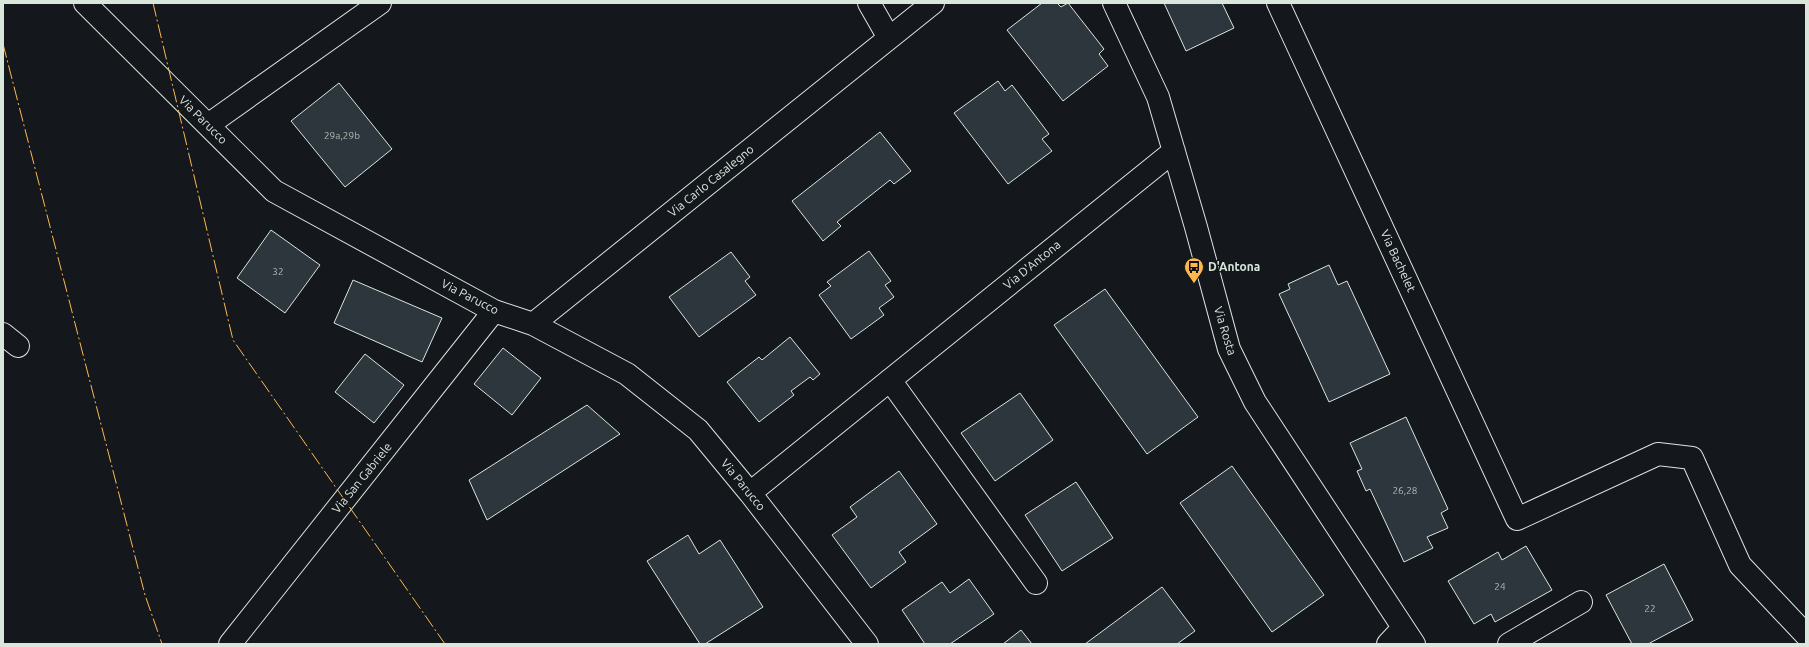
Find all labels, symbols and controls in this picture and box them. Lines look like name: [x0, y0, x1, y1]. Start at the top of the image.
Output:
street label: Via Parucco: [177, 93, 230, 146]
house number: 29a,29b: [324, 130, 360, 141]
street label: Via Carlo Casalegno: [665, 142, 756, 219]
street label: Via Bachelet: [1378, 228, 1419, 294]
street label: Via D'Antona: [1001, 238, 1063, 292]
bus stop icon: D'Antona: [1183, 256, 1205, 284]
place label: D'Antona: [1208, 260, 1260, 273]
house number: 32: [272, 266, 284, 277]
street label: Via Parucco: [439, 277, 501, 317]
street label: Via Rosta: [1212, 305, 1239, 357]
street label: Via San Gabriele: [329, 440, 394, 516]
street label: Via Parucco: [719, 456, 768, 513]
house number: 26,28: [1392, 485, 1418, 496]
house number: 24: [1494, 581, 1506, 592]
house number: 22: [1644, 603, 1656, 614]

